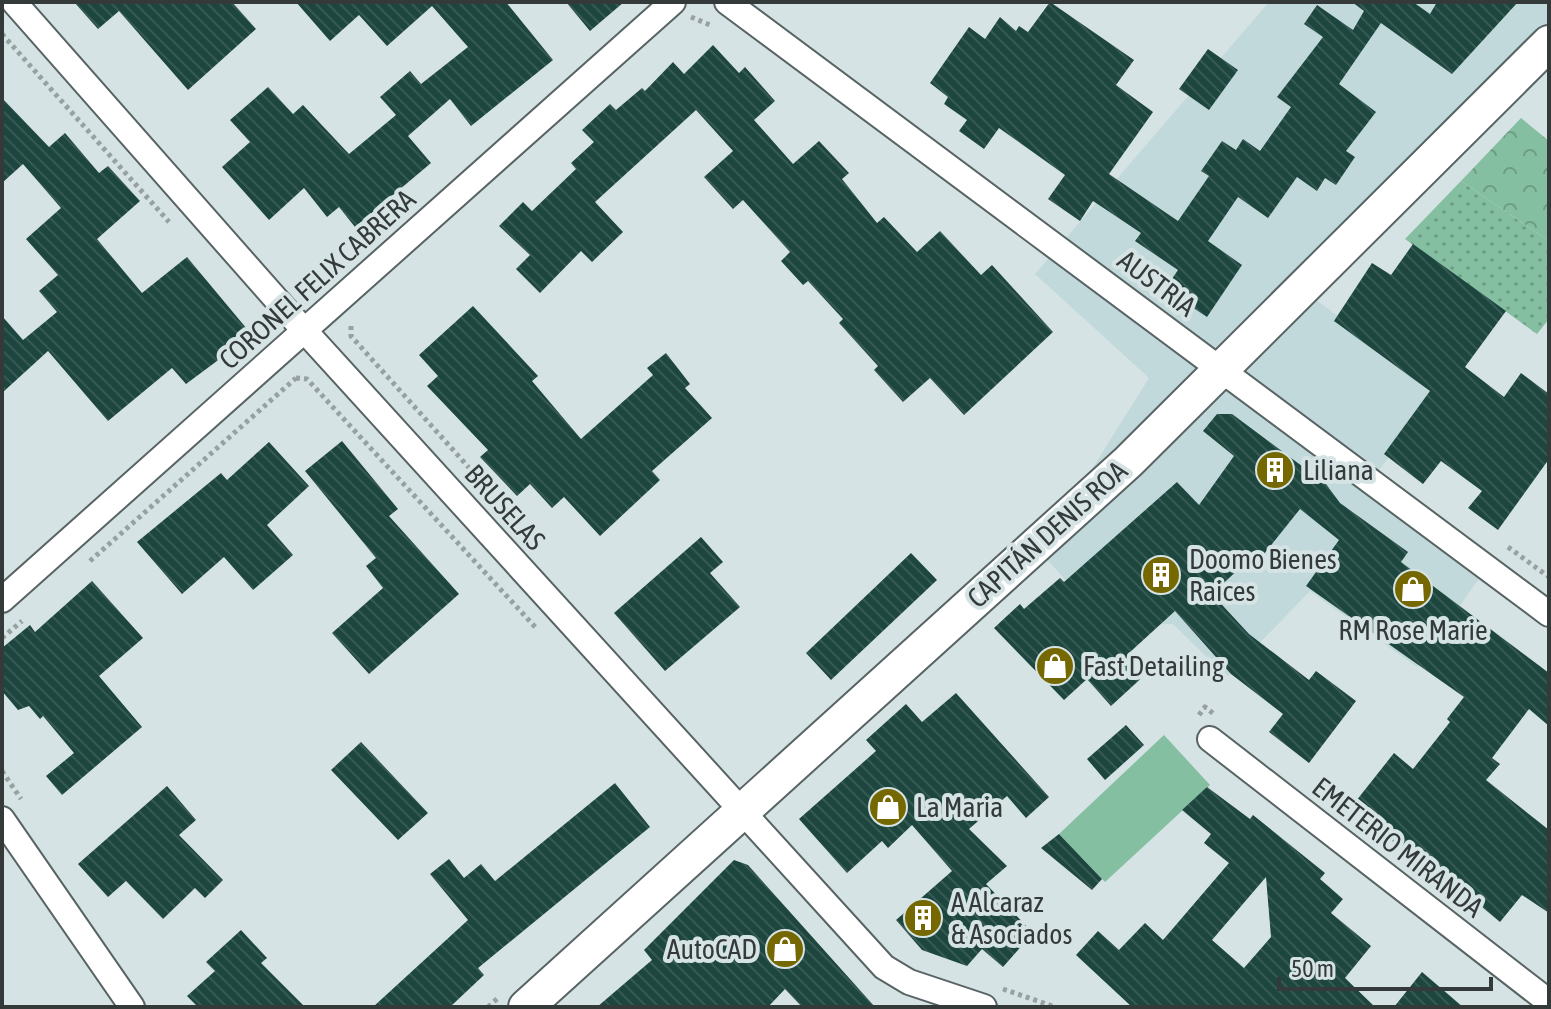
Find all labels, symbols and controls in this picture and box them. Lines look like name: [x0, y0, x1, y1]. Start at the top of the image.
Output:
street label: CORONEL FELIX CABRERA: [212, 182, 422, 375]
street label: AUSTRIA: [1112, 243, 1202, 323]
building icon: Liliana: [1254, 449, 1296, 491]
street label: CAPITÁN DENIS ROA: [961, 454, 1133, 614]
place label: Liliana: [1303, 454, 1374, 486]
street label: BRUSELAS: [458, 458, 552, 556]
place label: Doomo Bienes Raices: [1189, 543, 1337, 607]
building icon: Doomo Bienes Raices: [1140, 554, 1182, 596]
shop icon: RM Rose Marie: [1392, 568, 1434, 610]
place label: RM Rose Marie: [1338, 614, 1488, 646]
shop icon: Fast Detailing: [1034, 645, 1076, 687]
place label: Fast Detailing: [1083, 650, 1224, 682]
street label: EMETERIO MIRANDA: [1306, 770, 1490, 924]
shop icon: La Maria: [867, 786, 909, 828]
place label: La Maria: [916, 791, 1003, 823]
place label: A Alcaraz & Asociados: [951, 886, 1072, 950]
building icon: A Alcaraz & Asociados: [902, 897, 944, 939]
shop icon: AutoCAD: [764, 928, 806, 970]
place label: AutoCAD: [667, 933, 757, 965]
scale bar: [1279, 941, 1491, 991]
text: 50 m: [1291, 955, 1334, 982]

